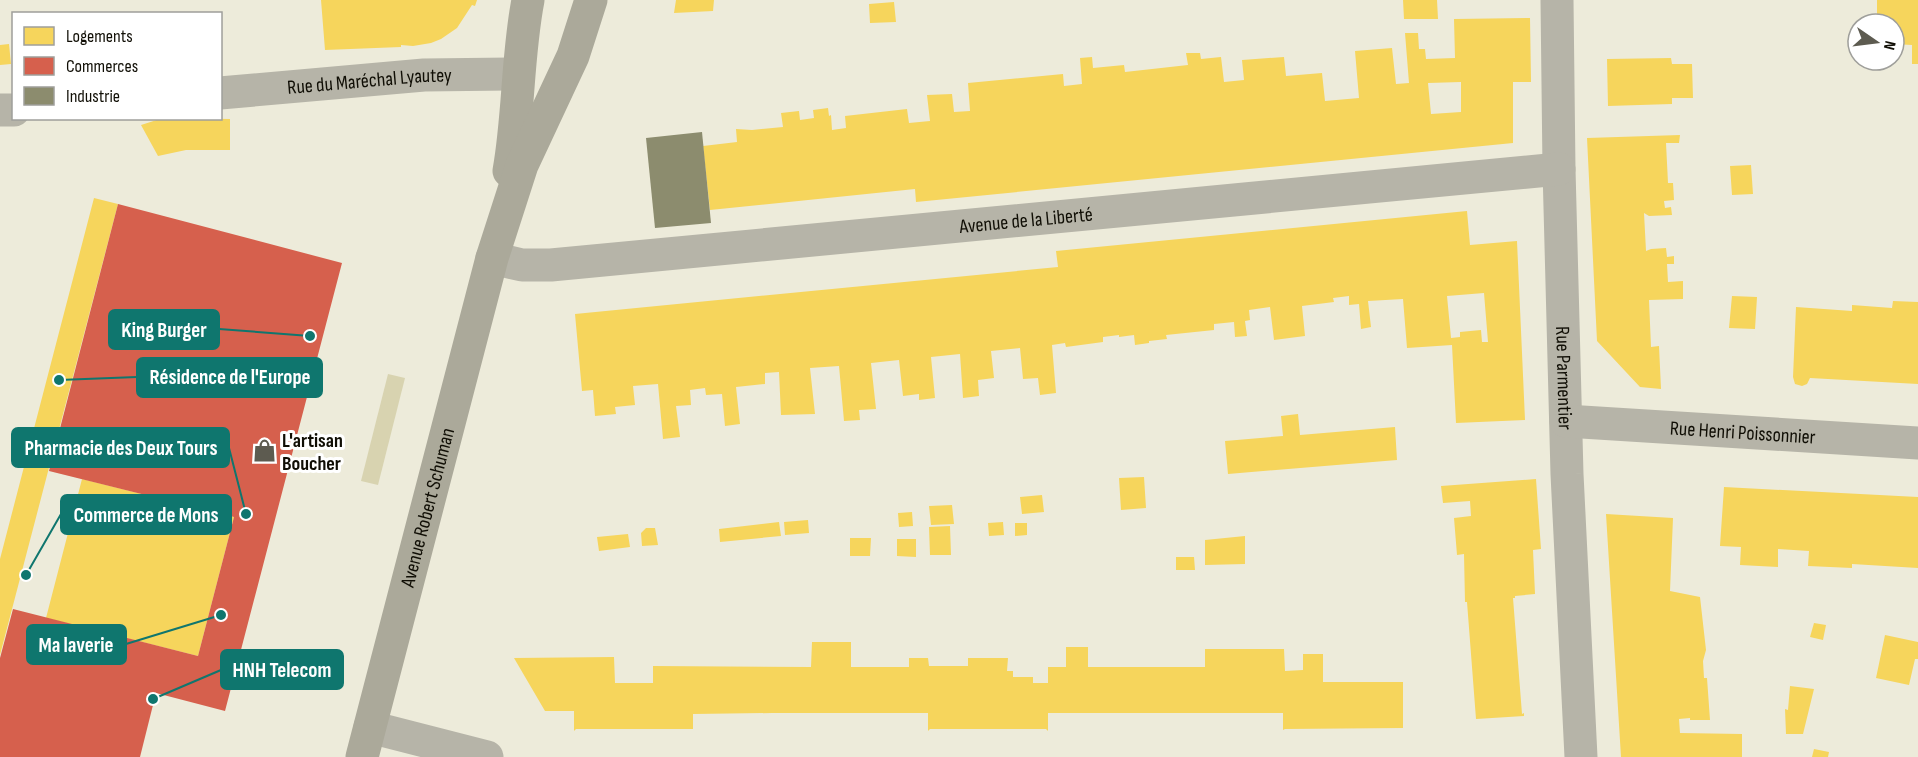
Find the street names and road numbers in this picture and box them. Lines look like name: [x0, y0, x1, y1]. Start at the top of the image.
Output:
street label: Rue du Maréchal Lyautey: [286, 64, 452, 100]
street label: Avenue de la Liberté: [957, 202, 1094, 239]
street label: Rue Parmentier: [1550, 326, 1577, 430]
street label: Rue Henri Poissonnier: [1669, 417, 1816, 450]
street label: Avenue Robert Schuman: [396, 425, 460, 591]

